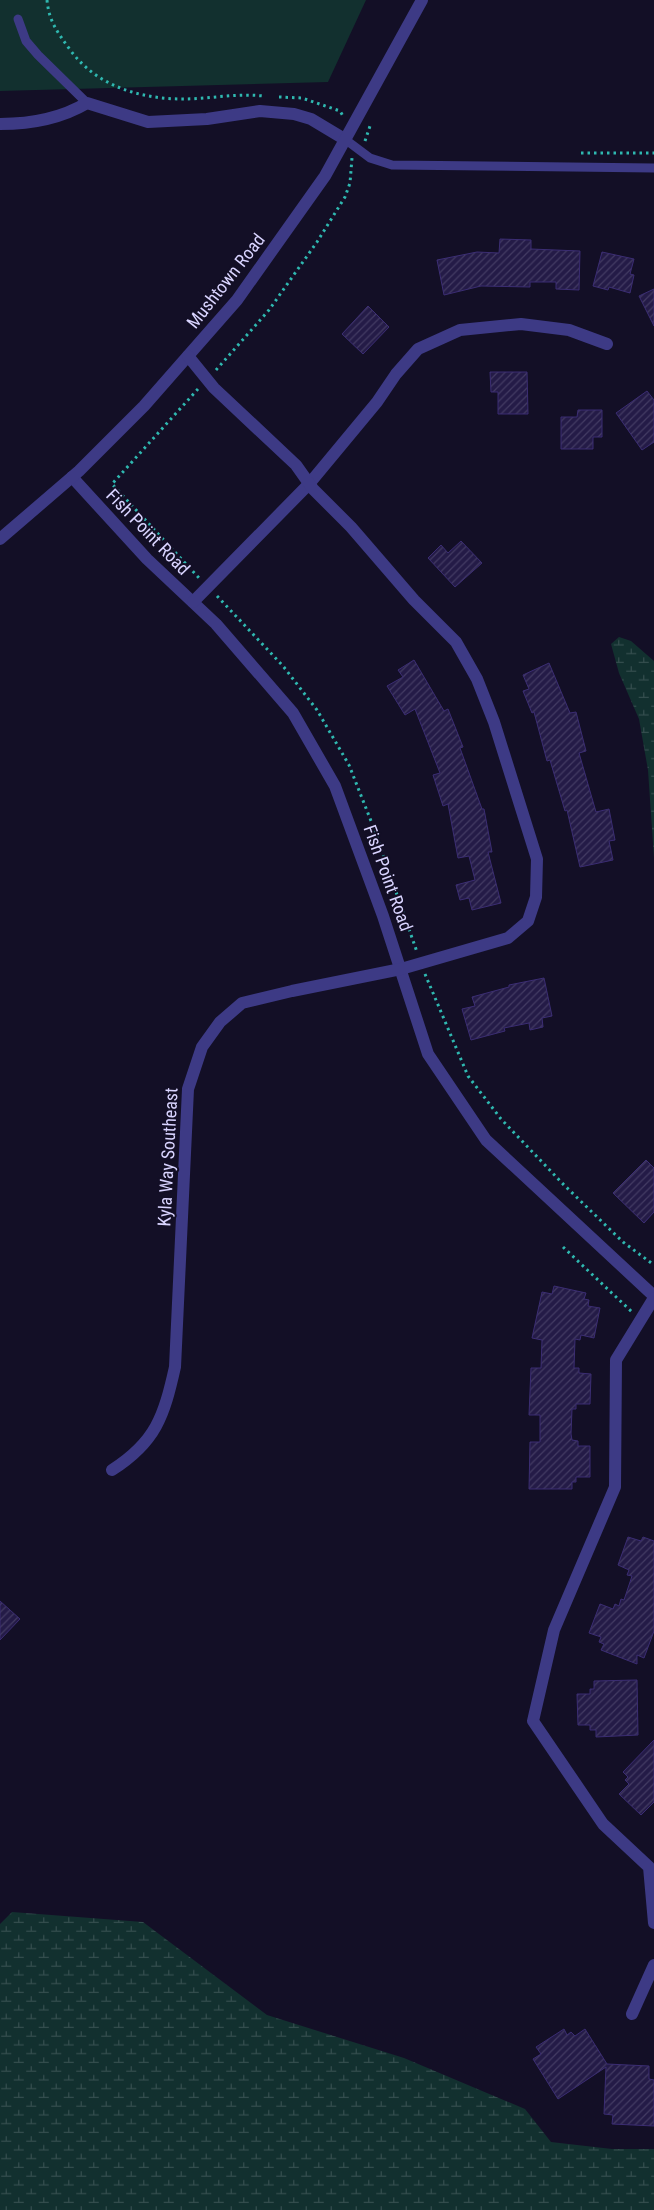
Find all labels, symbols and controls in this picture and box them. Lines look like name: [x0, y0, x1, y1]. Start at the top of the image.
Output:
street label: Mushtown Road: [182, 229, 269, 332]
street label: Fish Point Road: [102, 484, 195, 579]
street label: Fish Point Road: [360, 822, 417, 934]
street label: Kyla Way Southeast: [153, 1087, 182, 1227]

